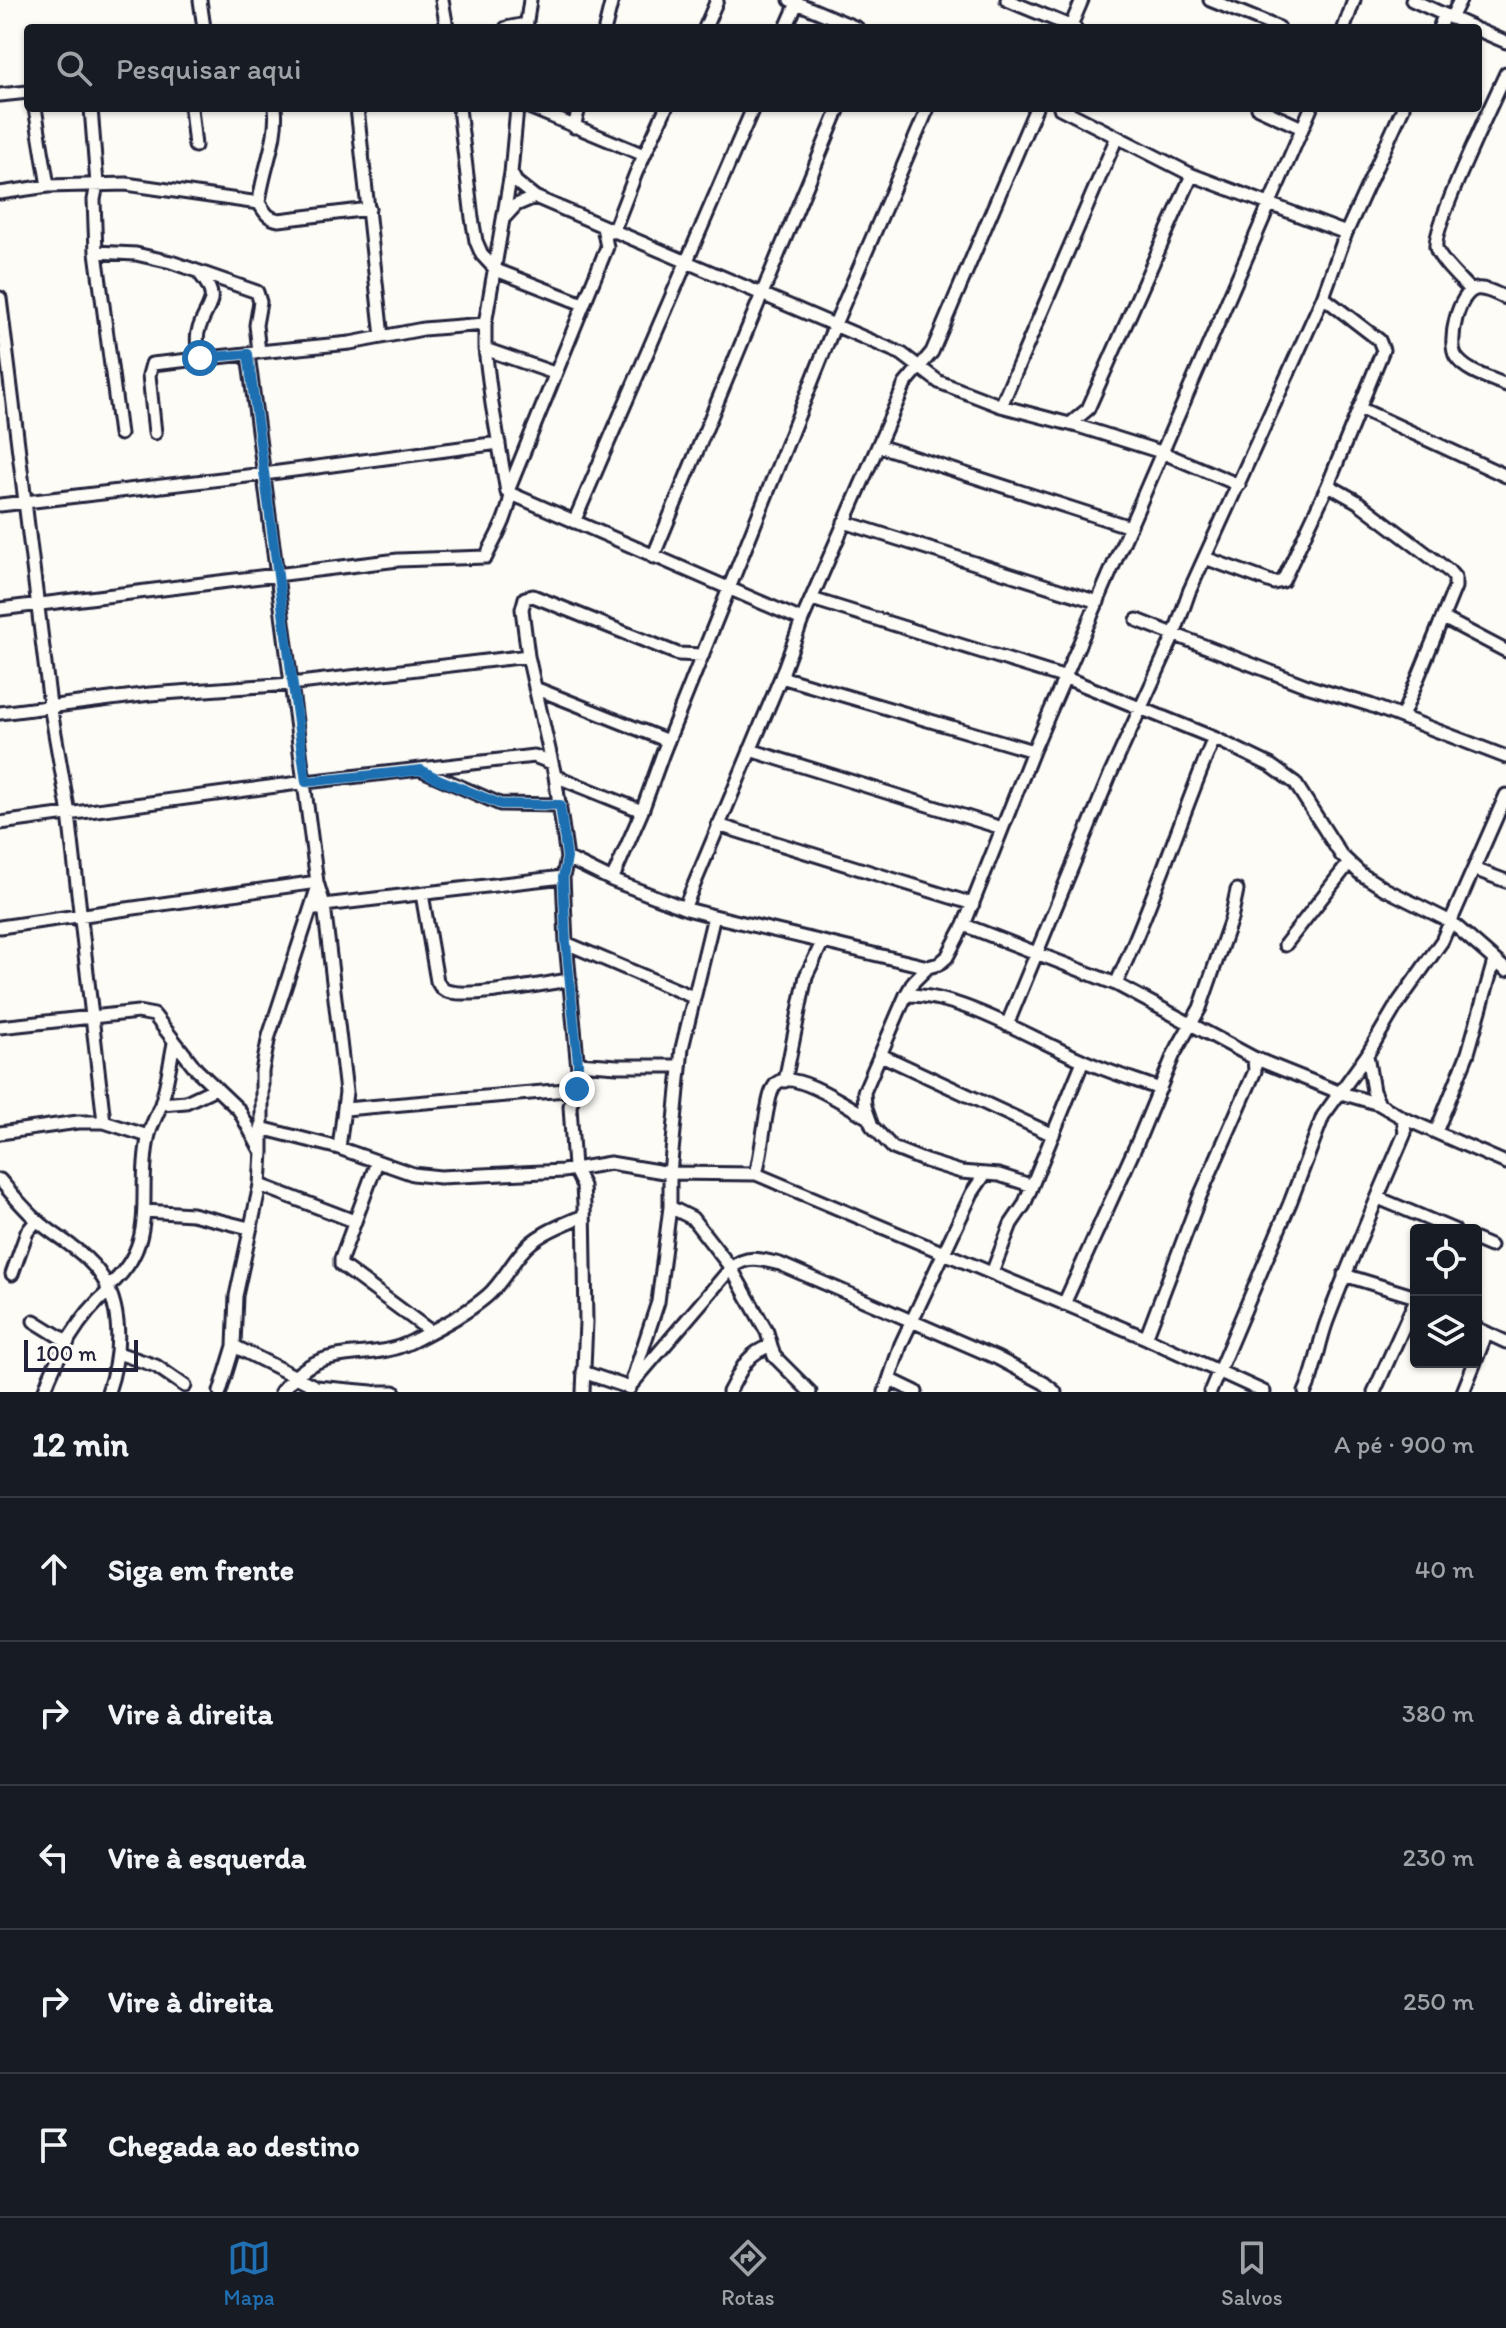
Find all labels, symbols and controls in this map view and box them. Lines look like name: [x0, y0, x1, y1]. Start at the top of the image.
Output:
search box: [24, 24, 1482, 112]
icon: search: [52, 46, 96, 90]
text: Pesquisar aqui: [116, 50, 301, 87]
route start: [182, 340, 218, 376]
route end: [559, 1071, 595, 1107]
map controls: [1410, 1224, 1482, 1368]
button: locate: [1410, 1224, 1482, 1296]
button: layers: [1410, 1296, 1482, 1368]
scale bar: [24, 1336, 138, 1372]
text: 100 m: [36, 1340, 97, 1367]
text: 12 min: [32, 1424, 129, 1465]
text: A pé · 900 m: [1334, 1428, 1474, 1460]
icon: ahead: [32, 1547, 76, 1591]
text: Siga em frente: [108, 1551, 294, 1588]
text: 40 m: [1415, 1553, 1474, 1585]
icon: right: [32, 1691, 76, 1735]
text: Vire à direita: [108, 1695, 273, 1732]
text: 380 m: [1402, 1697, 1474, 1729]
icon: left: [32, 1835, 76, 1879]
text: Vire à esquerda: [108, 1839, 306, 1876]
text: 230 m: [1402, 1841, 1474, 1873]
icon: right: [32, 1979, 76, 2023]
text: Vire à direita: [108, 1983, 273, 2020]
text: 250 m: [1403, 1985, 1474, 2017]
icon: arrive: [32, 2123, 76, 2167]
text: Chegada ao destino: [108, 2127, 360, 2164]
tab: Mapa: [223, 2236, 275, 2311]
tab: Rotas: [721, 2236, 775, 2311]
tab: Salvos: [1221, 2236, 1283, 2311]

